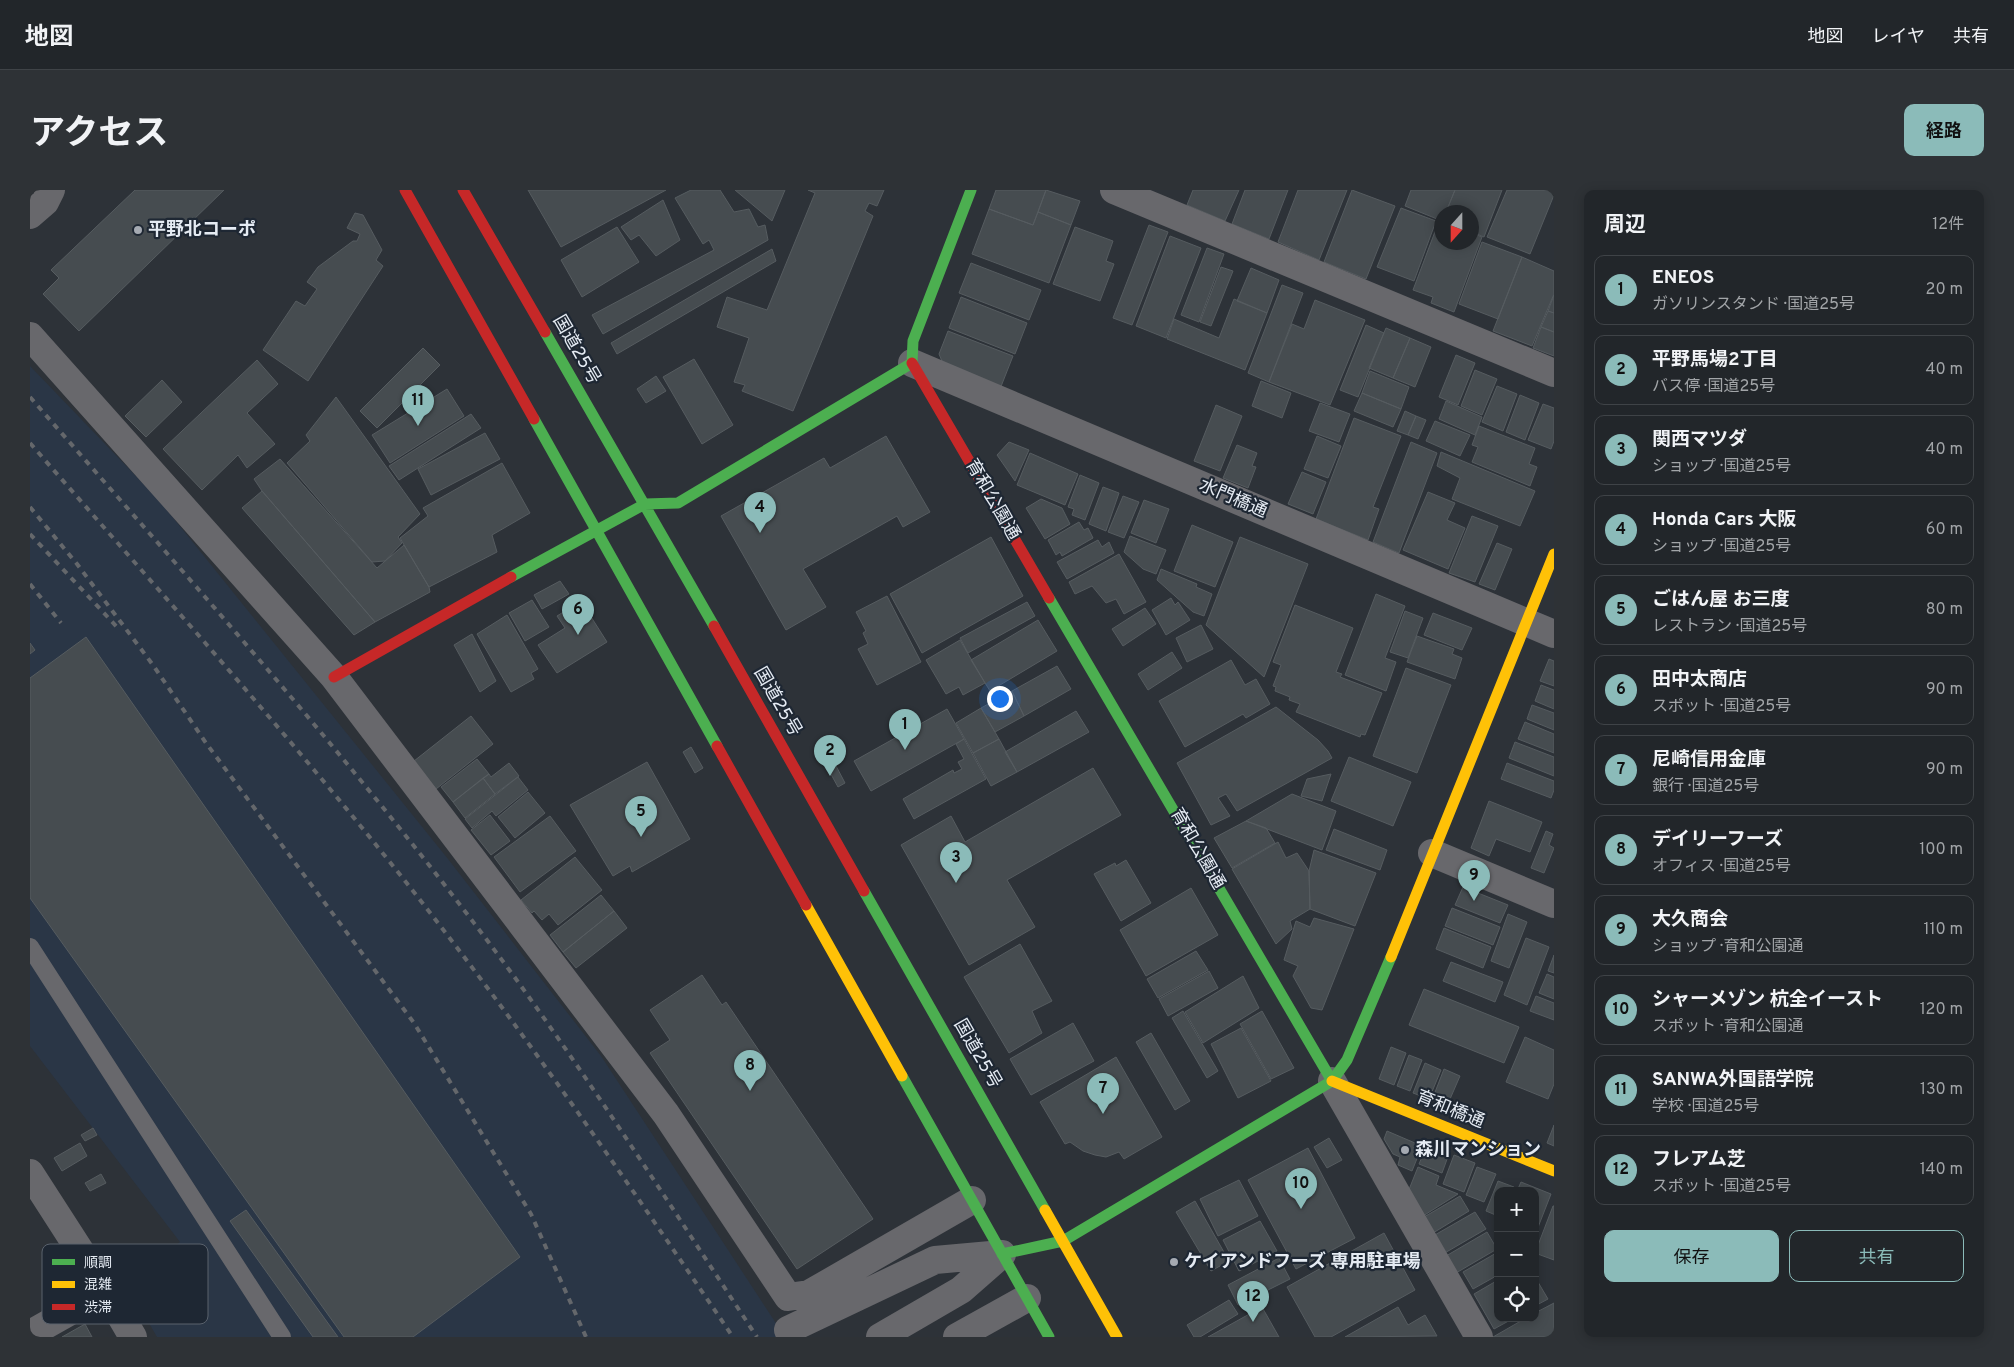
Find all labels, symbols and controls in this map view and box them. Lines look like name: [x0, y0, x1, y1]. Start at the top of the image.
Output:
text: 地図: [25, 23, 73, 53]
text: 地図: [1808, 26, 1844, 49]
text: レイヤ: [1872, 26, 1925, 49]
text: 共有: [1953, 26, 1989, 49]
button: 経路: [1904, 104, 1984, 156]
text: アクセス: [30, 113, 168, 157]
north arrow: [1434, 205, 1479, 250]
text: 周辺: [1604, 212, 1646, 239]
text: 12件: [1932, 215, 1964, 235]
place label: 平野北コーポ: [148, 219, 256, 242]
marker: 平野北コーポ: [132, 224, 144, 236]
text: ENEOS: [1652, 266, 1714, 290]
text: 1: [1618, 280, 1624, 300]
text: 20 m: [1926, 280, 1963, 300]
text: ガソリンスタンド · 国道25号: [1652, 295, 1855, 315]
street label: 国道25号: [547, 311, 605, 389]
text: 平野馬場2丁目: [1652, 348, 1778, 372]
text: 2: [1616, 360, 1626, 380]
text: 40 m: [1925, 360, 1963, 380]
text: バス停 · 国道25号: [1652, 377, 1775, 397]
pin: 11: [402, 385, 434, 426]
text: 関西マツダ: [1652, 428, 1747, 452]
text: 3: [1616, 440, 1626, 460]
text: 40 m: [1925, 440, 1963, 460]
street label: 育和公園通: [960, 455, 1024, 545]
text: ショップ · 国道25号: [1652, 457, 1791, 477]
street label: 水門橋通: [1195, 474, 1271, 524]
pin: 4: [744, 492, 776, 533]
text: Honda Cars 大阪: [1652, 508, 1797, 532]
text: 4: [1616, 520, 1626, 540]
text: 60 m: [1926, 520, 1963, 540]
text: ショップ · 国道25号: [1652, 537, 1791, 557]
text: ごはん屋 お三度: [1652, 588, 1790, 612]
pin: 6: [562, 594, 594, 635]
text: 5: [1616, 600, 1626, 620]
text: 80 m: [1926, 600, 1963, 620]
text: レストラン · 国道25号: [1652, 617, 1807, 637]
street label: 国道25号: [748, 663, 806, 741]
text: 田中太商店: [1652, 668, 1747, 692]
text: 6: [1616, 680, 1626, 700]
text: 90 m: [1926, 680, 1963, 700]
your location: [987, 686, 1013, 712]
text: スポット · 国道25号: [1652, 697, 1791, 717]
pin: 1: [889, 709, 921, 750]
pin: 2: [814, 735, 846, 776]
text: 尼崎信用金庫: [1652, 748, 1766, 772]
text: 7: [1617, 760, 1625, 780]
text: 90 m: [1926, 760, 1963, 780]
text: 銀行 · 国道25号: [1652, 777, 1759, 797]
pin: 5: [625, 796, 657, 837]
street label: 育和公園通: [1165, 804, 1229, 894]
text: デイリーフーズ: [1652, 828, 1783, 852]
text: 8: [1616, 840, 1626, 860]
text: 100 m: [1919, 840, 1963, 860]
pin: 3: [940, 842, 972, 883]
text: オフィス · 国道25号: [1652, 857, 1791, 877]
pin: 9: [1458, 860, 1490, 901]
text: 大久商会: [1652, 908, 1728, 932]
text: 9: [1616, 920, 1626, 940]
text: 110 m: [1923, 920, 1963, 940]
text: ショップ · 育和公園通: [1652, 937, 1804, 957]
text: シャーメゾン 杭全イースト: [1652, 988, 1883, 1012]
text: 10: [1613, 1000, 1629, 1020]
text: 120 m: [1920, 1000, 1963, 1020]
street label: 国道25号: [948, 1015, 1006, 1093]
text: スポット · 育和公園通: [1652, 1017, 1804, 1037]
pin: 8: [734, 1050, 766, 1091]
text: SANWA外国語学院: [1652, 1068, 1814, 1092]
pin: 7: [1087, 1073, 1119, 1114]
text: 11: [1615, 1080, 1627, 1100]
text: 130 m: [1920, 1080, 1963, 1100]
street label: 育和橋通: [1412, 1086, 1488, 1134]
text: 学校 · 国道25号: [1652, 1097, 1759, 1117]
place label: 森川マンション: [1415, 1139, 1541, 1162]
marker: 森川マンション: [1399, 1144, 1411, 1156]
text: フレアム芝: [1652, 1148, 1746, 1172]
text: 12: [1613, 1160, 1629, 1180]
text: 140 m: [1920, 1160, 1963, 1180]
pin: 10: [1285, 1168, 1317, 1209]
text: スポット · 国道25号: [1652, 1177, 1791, 1197]
map controls: [1494, 1187, 1539, 1322]
button: +: [1494, 1187, 1539, 1232]
button: 保存: [1604, 1230, 1779, 1282]
button: 共有: [1789, 1230, 1964, 1282]
button: −: [1494, 1232, 1539, 1277]
legend: [42, 1244, 208, 1324]
place label: ケイアンドフーズ 専用駐車場: [1184, 1251, 1421, 1274]
text: 順調: [84, 1255, 112, 1272]
marker: ケイアンドフーズ 専用駐車場: [1168, 1256, 1180, 1268]
text: 混雑: [84, 1276, 112, 1294]
button: locate: [1494, 1277, 1539, 1322]
pin: 12: [1237, 1281, 1269, 1322]
text: 渋滞: [84, 1300, 112, 1317]

